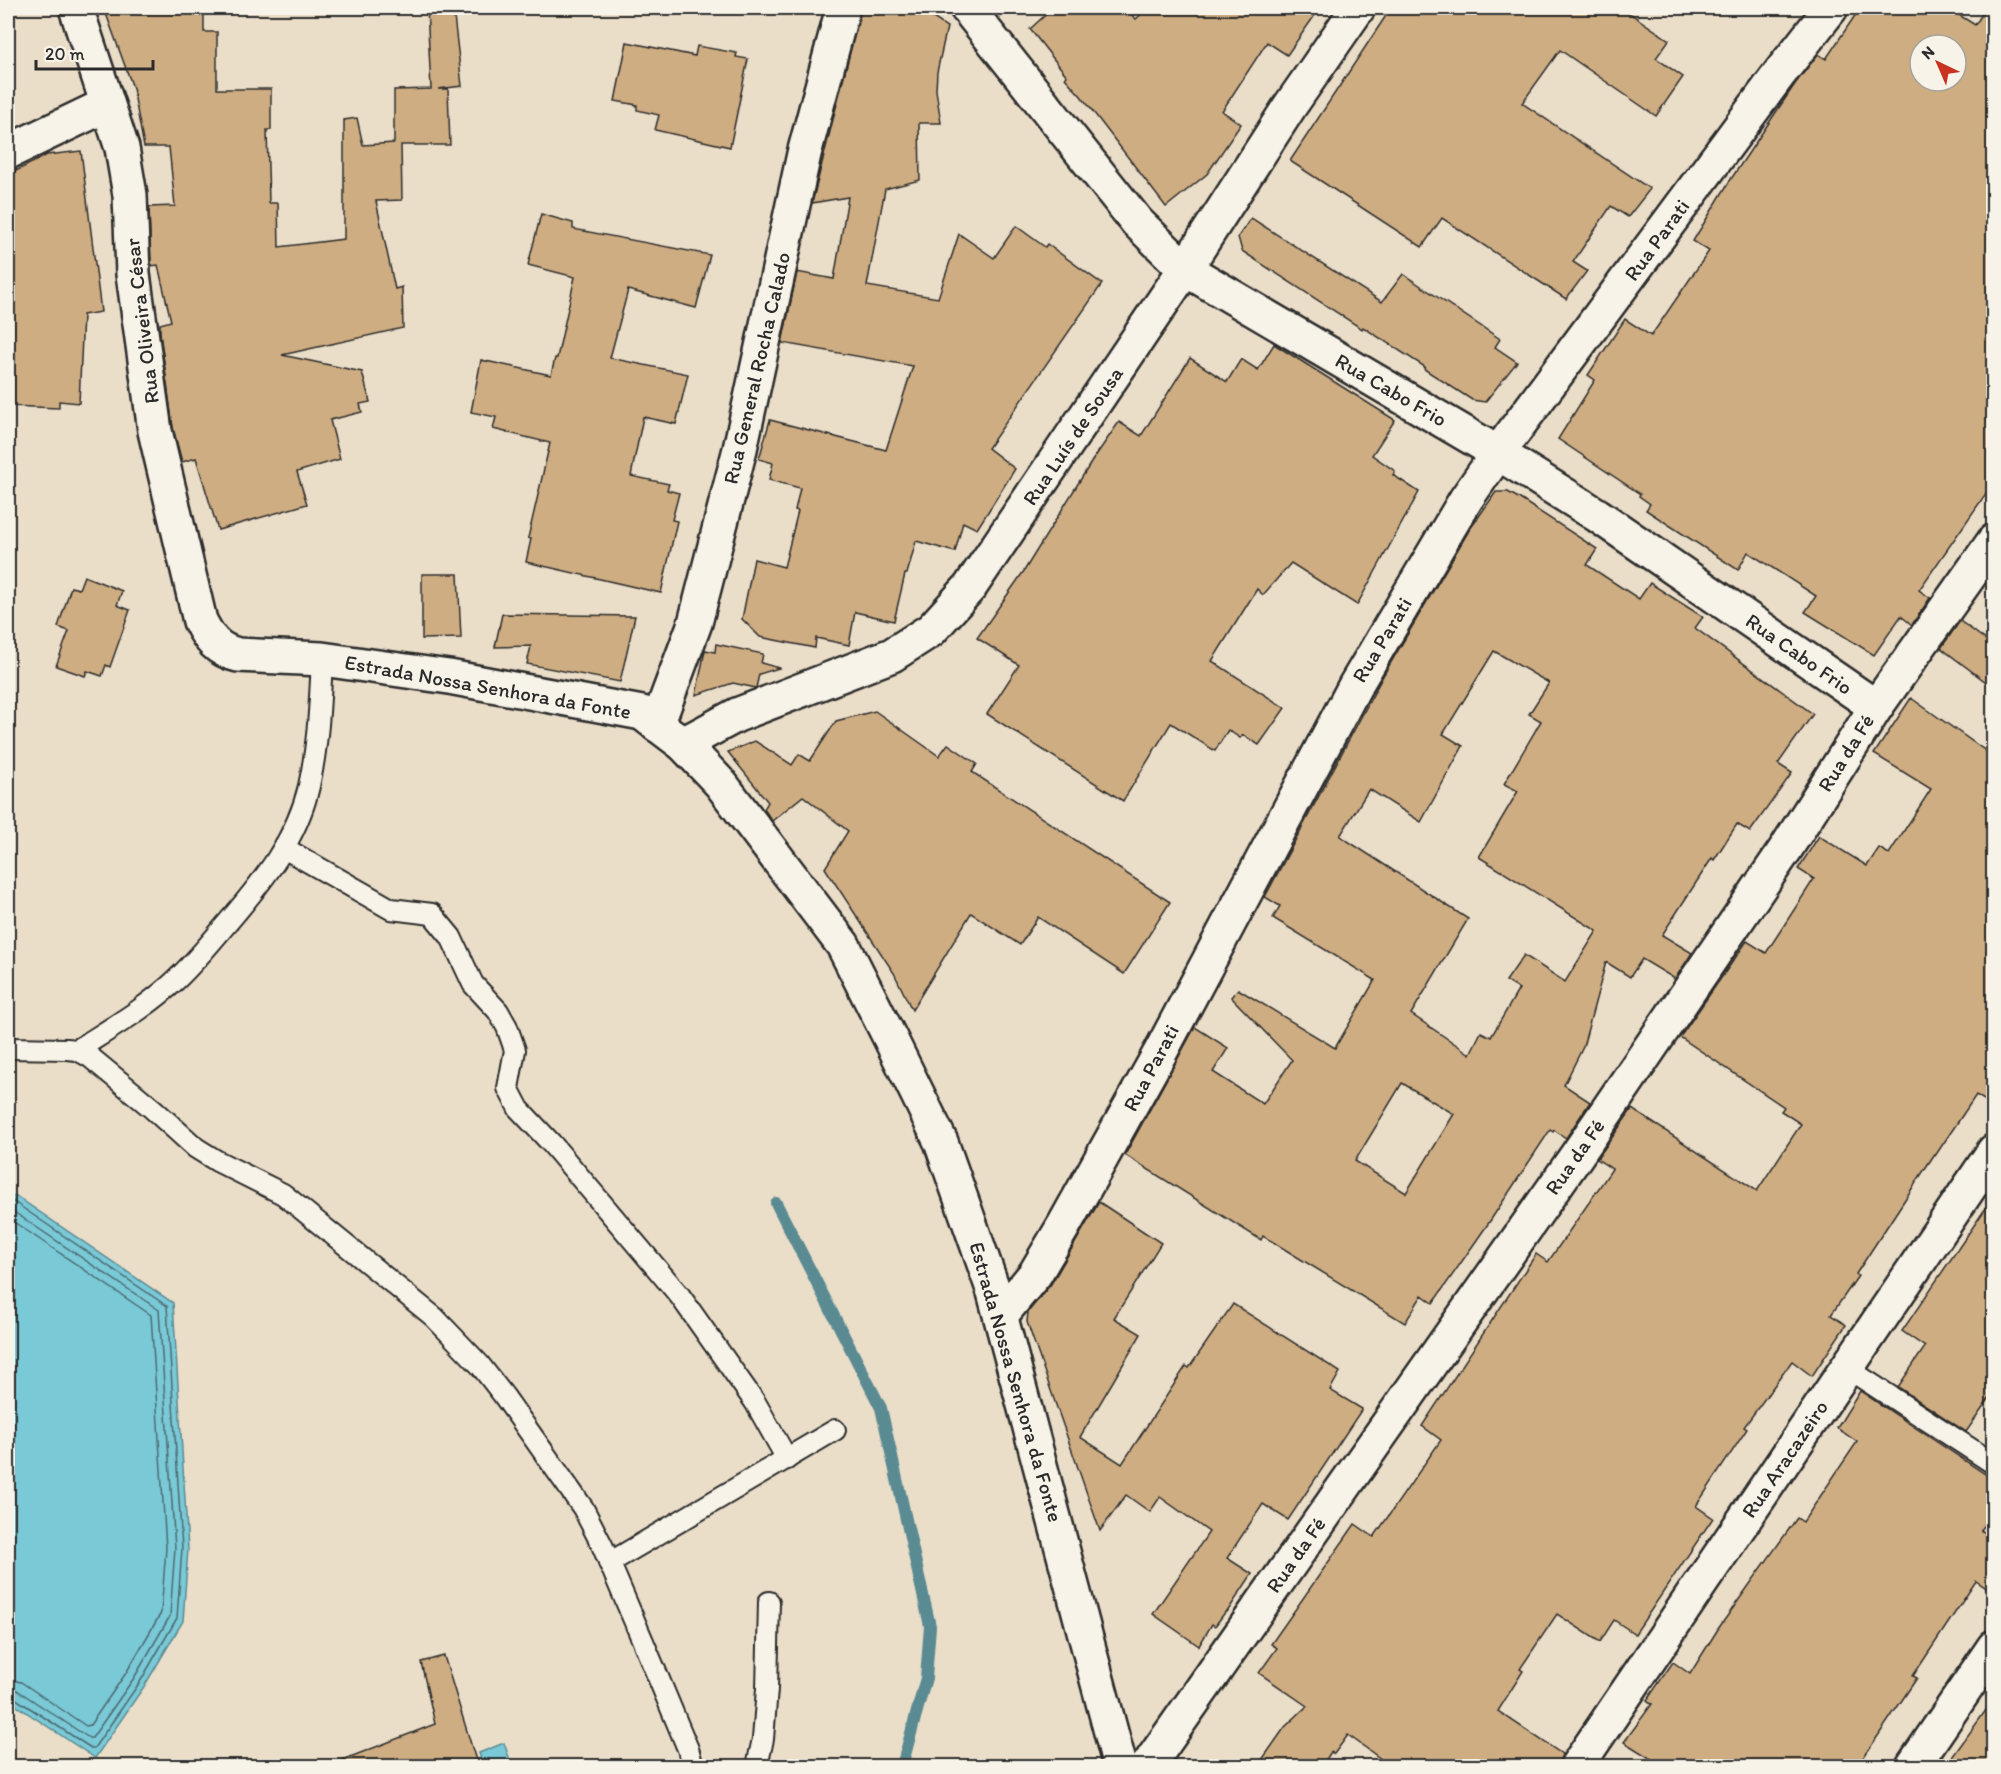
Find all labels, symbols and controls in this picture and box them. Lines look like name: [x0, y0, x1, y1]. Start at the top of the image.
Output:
scale bar: [36, 33, 153, 71]
north arrow: [1908, 33, 1968, 93]
text: N: [1917, 42, 1938, 63]
text: 20 m: [45, 43, 85, 65]
street label: Rua Parati: [1619, 194, 1695, 285]
street label: Rua Oliveira César: [119, 237, 164, 405]
street label: Rua General Rocha Calado: [718, 249, 795, 486]
street label: Rua Cabo Frio: [1331, 348, 1452, 432]
street label: Rua Luís de Sousa: [1017, 362, 1128, 510]
street label: Rua Parati: [1346, 593, 1417, 687]
street label: Rua Cabo Frio: [1741, 608, 1858, 700]
street label: Estrada Nossa Senhora da Fonte: [343, 649, 633, 724]
street label: Rua da Fé: [1812, 709, 1879, 796]
street label: Rua Parati: [1117, 1020, 1184, 1115]
street label: Rua da Fé: [1539, 1114, 1610, 1199]
street label: Estrada Nossa Senhora da Fonte: [964, 1239, 1069, 1525]
street label: Rua Aracazeiro: [1736, 1395, 1833, 1522]
street label: Rua da Fé: [1260, 1512, 1331, 1597]

